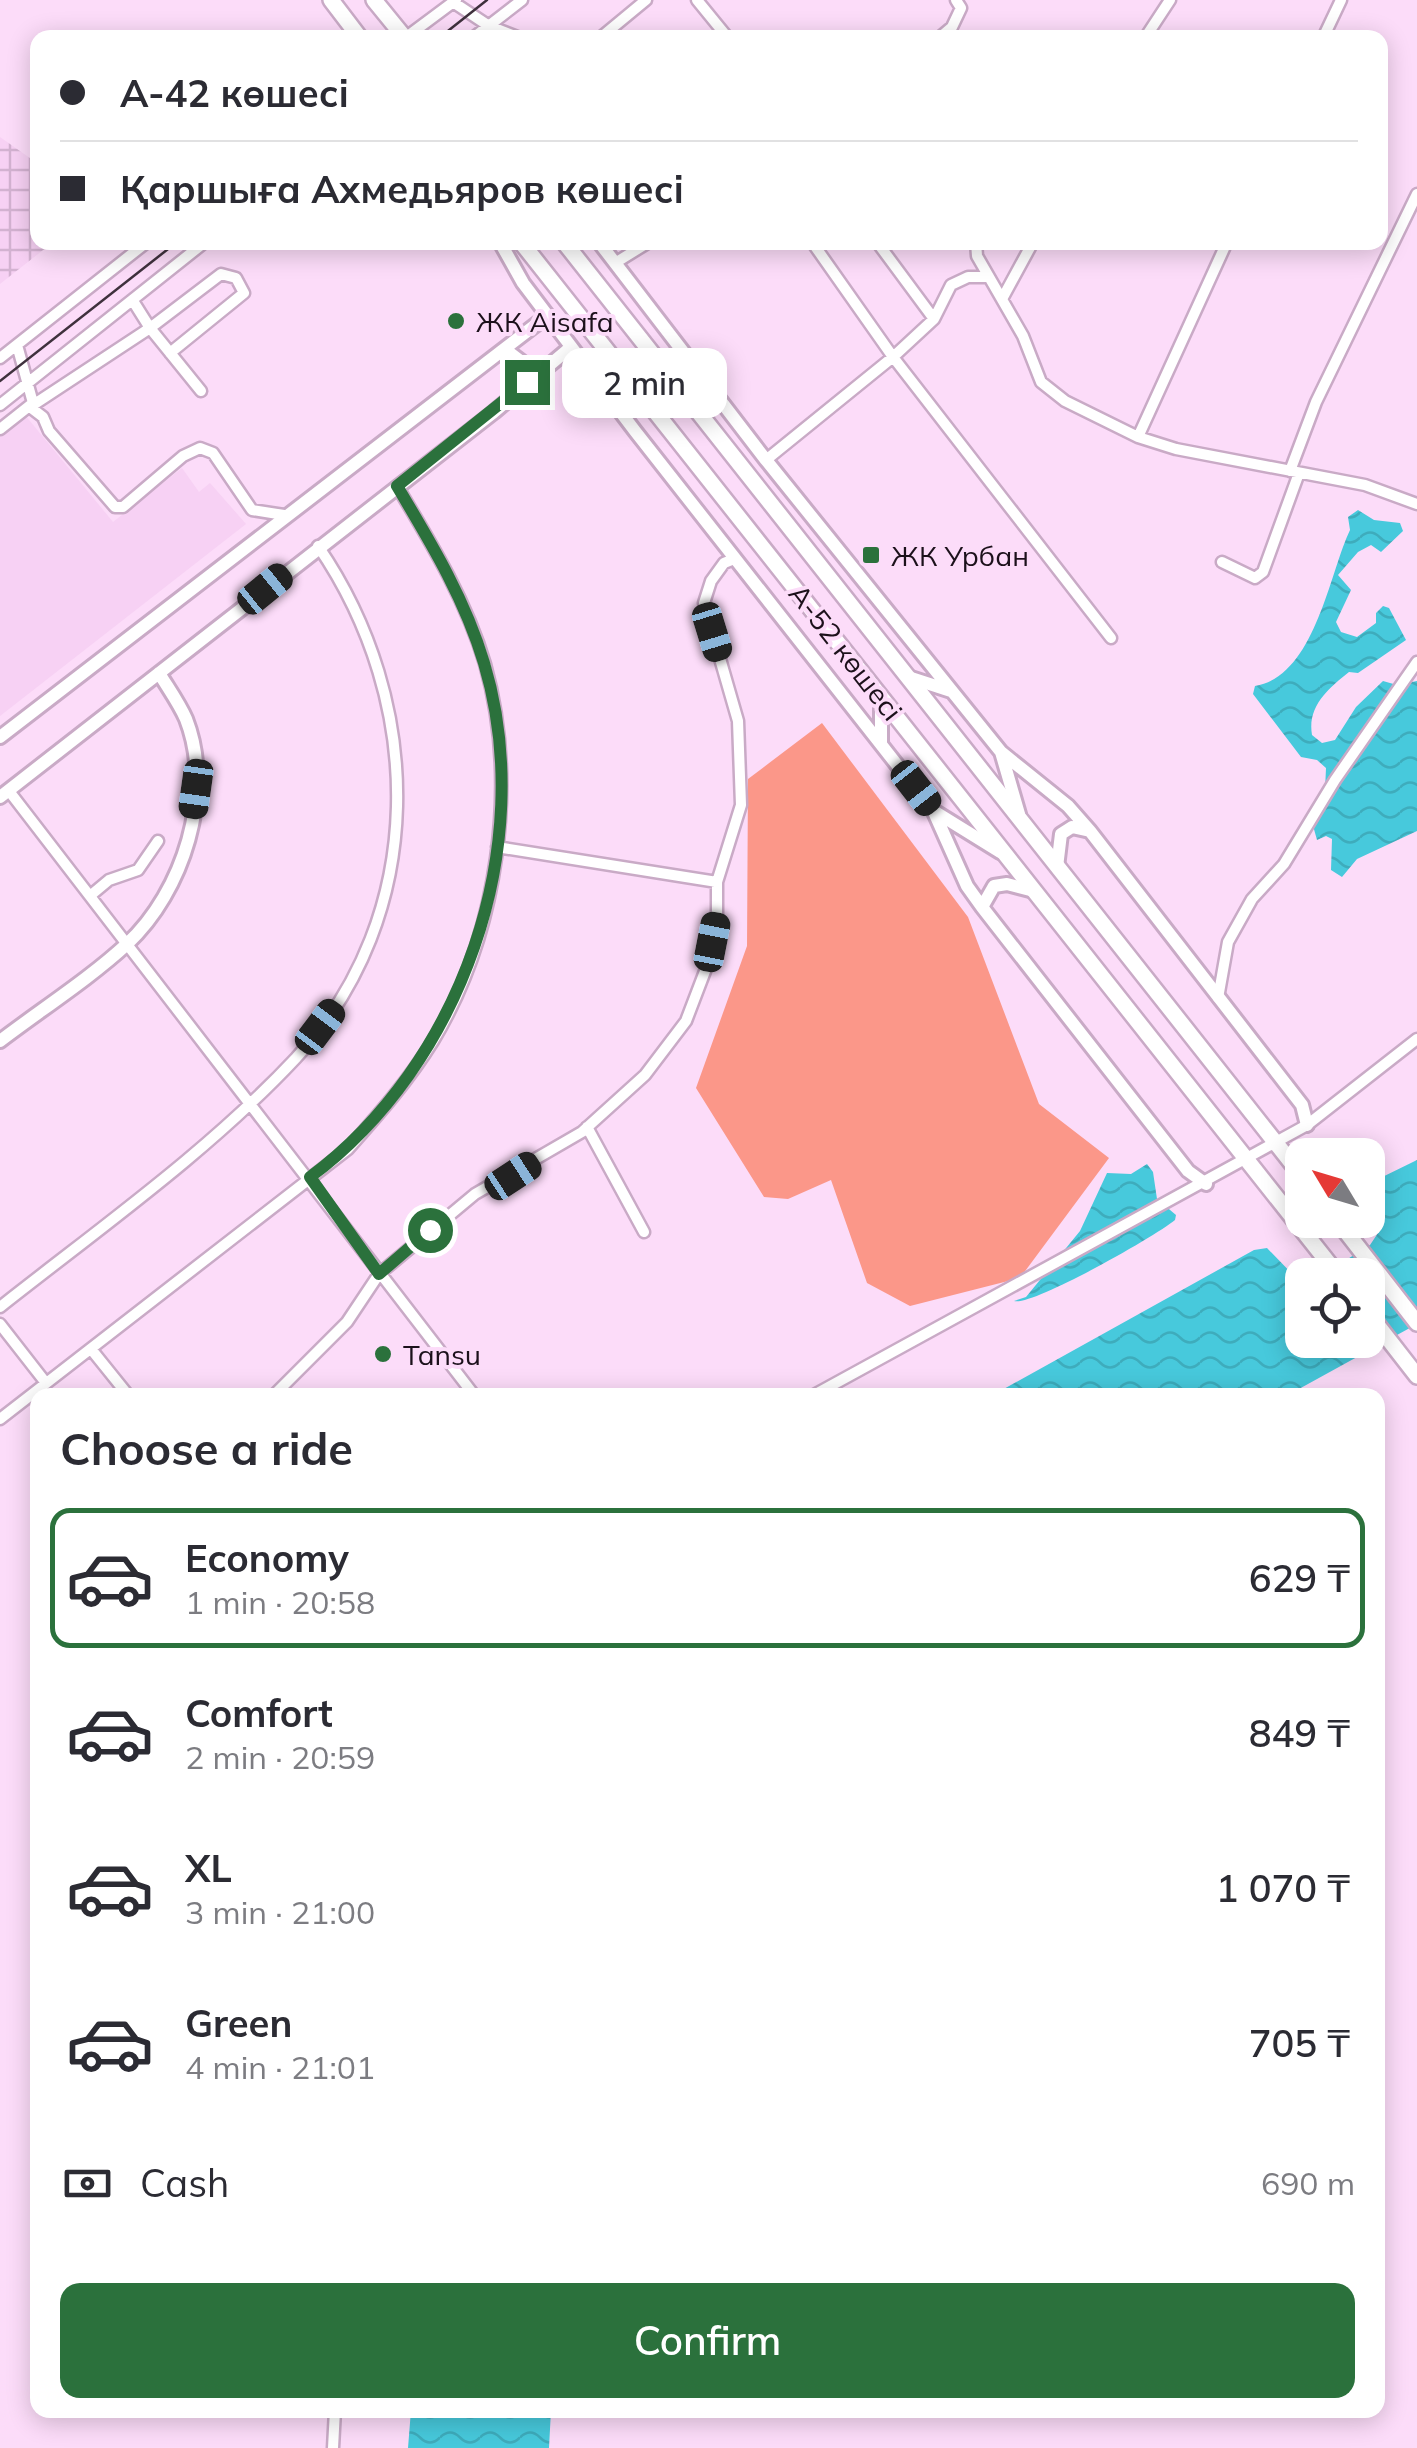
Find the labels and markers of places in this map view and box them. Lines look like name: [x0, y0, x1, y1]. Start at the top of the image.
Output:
place label: ЖК Aisafa: [476, 304, 614, 339]
marker: ЖК Aisafa: [445, 310, 467, 332]
place label: ЖК Урбан: [891, 538, 1029, 573]
marker: ЖК Урбан: [860, 544, 882, 566]
place label: Tansu: [403, 1337, 481, 1372]
marker: Tansu: [372, 1343, 394, 1365]

